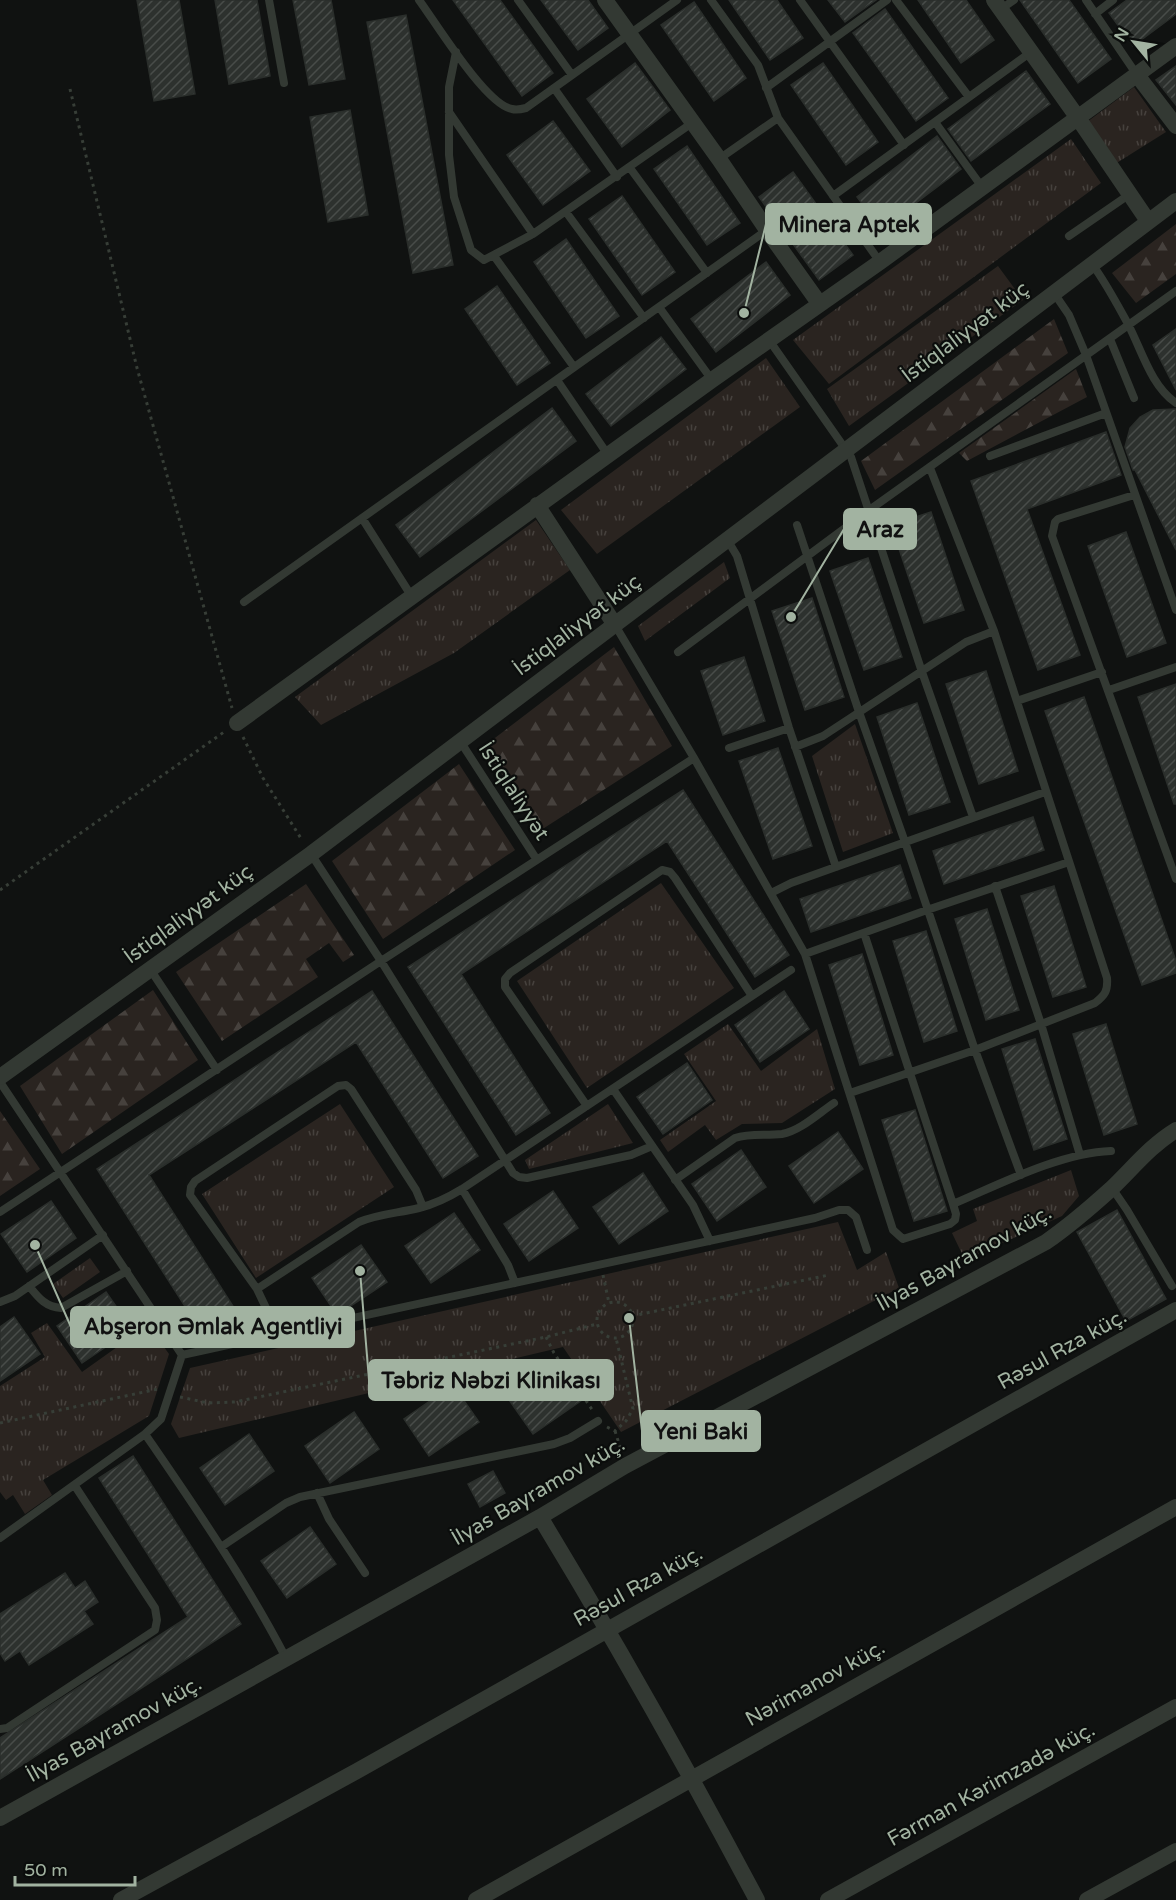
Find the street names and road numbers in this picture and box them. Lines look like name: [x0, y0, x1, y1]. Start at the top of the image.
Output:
street label: İstiqlaliyyət küç: [897, 276, 1034, 388]
street label: İstiqlaliyyət küç: [509, 569, 646, 681]
street label: İstiqlaliyyət: [473, 738, 555, 845]
street label: İstiqlaliyyət küç: [119, 859, 257, 969]
street label: İlyas Bayramov küç.: [872, 1200, 1056, 1317]
street label: Rəsul Rza küç.: [993, 1304, 1131, 1395]
street label: İlyas Bayramov küç.: [447, 1432, 629, 1551]
street label: Rəsul Rza küç.: [569, 1541, 707, 1632]
street label: Nərimanov küç.: [741, 1635, 889, 1732]
street label: İlyas Bayramov küç.: [22, 1671, 206, 1788]
street label: Fərman Kərimzadə küç.: [883, 1717, 1099, 1852]

